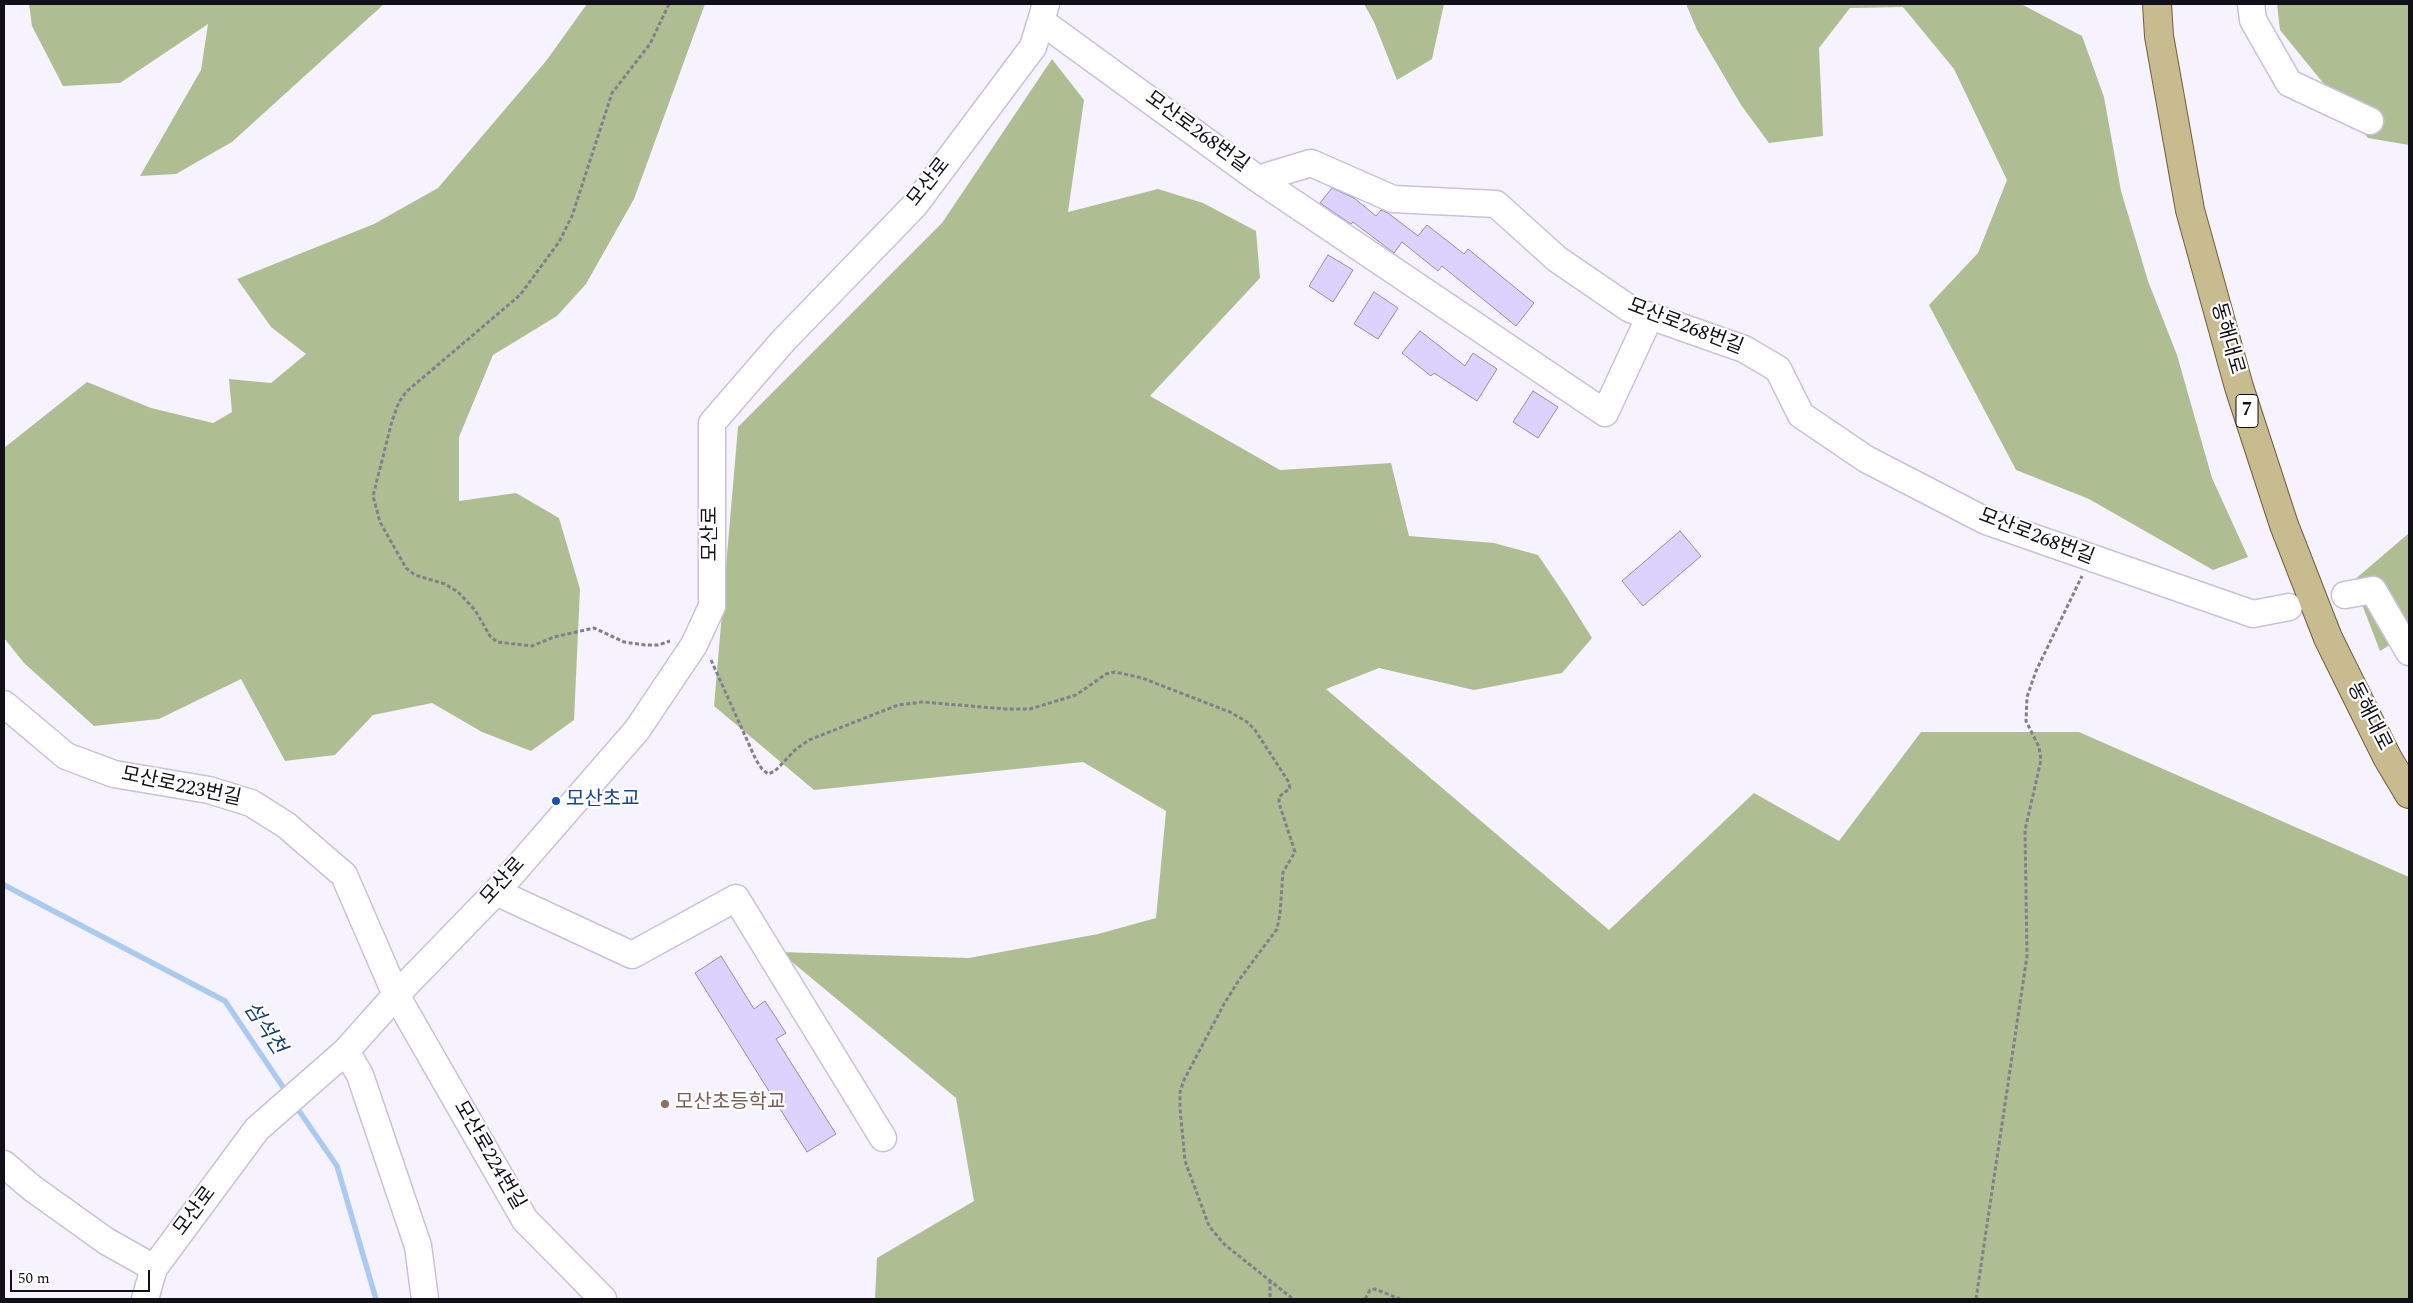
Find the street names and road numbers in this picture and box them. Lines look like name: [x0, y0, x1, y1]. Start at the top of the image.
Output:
street label: 모산로268번길: [1140, 87, 1252, 179]
street label: 모산로: [904, 154, 956, 212]
street label: 모산로268번길: [1624, 295, 1746, 361]
street label: 동해대로: [2204, 300, 2248, 378]
road number: 7: [2236, 394, 2258, 428]
street label: 모산로268번길: [1975, 505, 2097, 571]
street label: 모산로: [700, 506, 724, 562]
street label: 동해대로: [2341, 679, 2395, 755]
street label: 모산로223번길: [119, 764, 243, 812]
street label: 모산로: [477, 853, 531, 911]
street label: 모산로224번길: [447, 1097, 529, 1215]
street label: 모산로: [170, 1183, 222, 1241]

